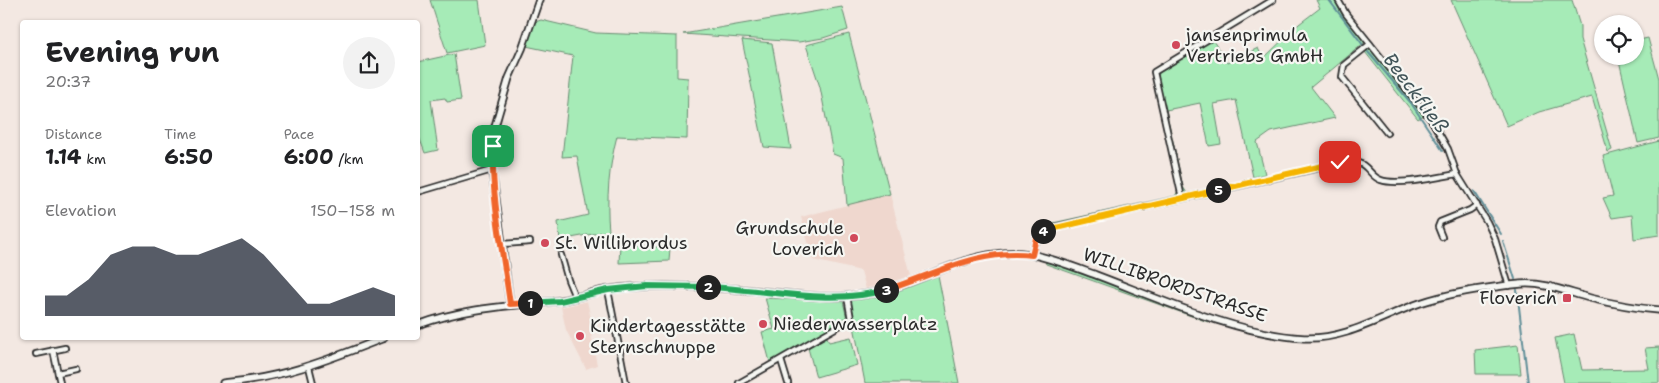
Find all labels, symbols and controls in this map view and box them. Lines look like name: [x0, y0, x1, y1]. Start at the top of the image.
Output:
map controls: [1594, 15, 1644, 65]
button: locate: [1594, 15, 1644, 65]
place label: jansenprimula Vertriebs GmbH: [1185, 23, 1323, 68]
text: Evening run: [45, 33, 220, 71]
button: share: [343, 37, 395, 89]
marker: jansenprimula Vertriebs GmbH: [1170, 39, 1182, 51]
water label: Beeckfließ: [1378, 48, 1454, 138]
text: 20:37: [45, 71, 91, 92]
text: Distance: [45, 125, 102, 143]
text: Time: [164, 125, 196, 143]
text: Pace: [284, 125, 314, 143]
pin: [472, 125, 514, 167]
icon: arrive: [479, 132, 507, 160]
pin: [1319, 141, 1361, 183]
text: 1.14: [45, 143, 82, 171]
text: 6:50: [164, 143, 213, 171]
text: 6:00: [284, 143, 334, 171]
icon: check: [1326, 148, 1354, 176]
text: km: [82, 150, 106, 168]
text: /km: [334, 150, 364, 168]
pin: 5: [1206, 178, 1230, 202]
text: 5: [1214, 181, 1223, 199]
text: Elevation: [45, 200, 117, 221]
text: 150–158 m: [310, 200, 395, 221]
place label: Grundschule Loverich: [735, 216, 844, 261]
pin: 4: [1030, 218, 1056, 244]
text: 4: [1039, 222, 1048, 240]
place label: St. Willibrordus: [555, 231, 688, 255]
marker: Grundschule Loverich: [848, 232, 860, 244]
marker: St. Willibrordus: [539, 237, 551, 249]
street label: WILLIBRORDSTRASSE: [1080, 242, 1270, 328]
pin: 2: [696, 274, 720, 300]
text: 2: [704, 278, 713, 296]
pin: 3: [874, 278, 898, 302]
text: 3: [882, 281, 891, 299]
place label: Floverich: [1479, 286, 1557, 310]
pin: 1: [518, 290, 542, 316]
marker: Floverich: [1561, 292, 1573, 304]
text: 1: [527, 294, 534, 312]
place label: Niederwasserplatz: [773, 312, 938, 336]
place label: Kindertagesstätte Sternschnuppe: [590, 314, 746, 359]
marker: Niederwasserplatz: [757, 318, 769, 330]
marker: Kindertagesstätte Sternschnuppe: [574, 330, 586, 342]

